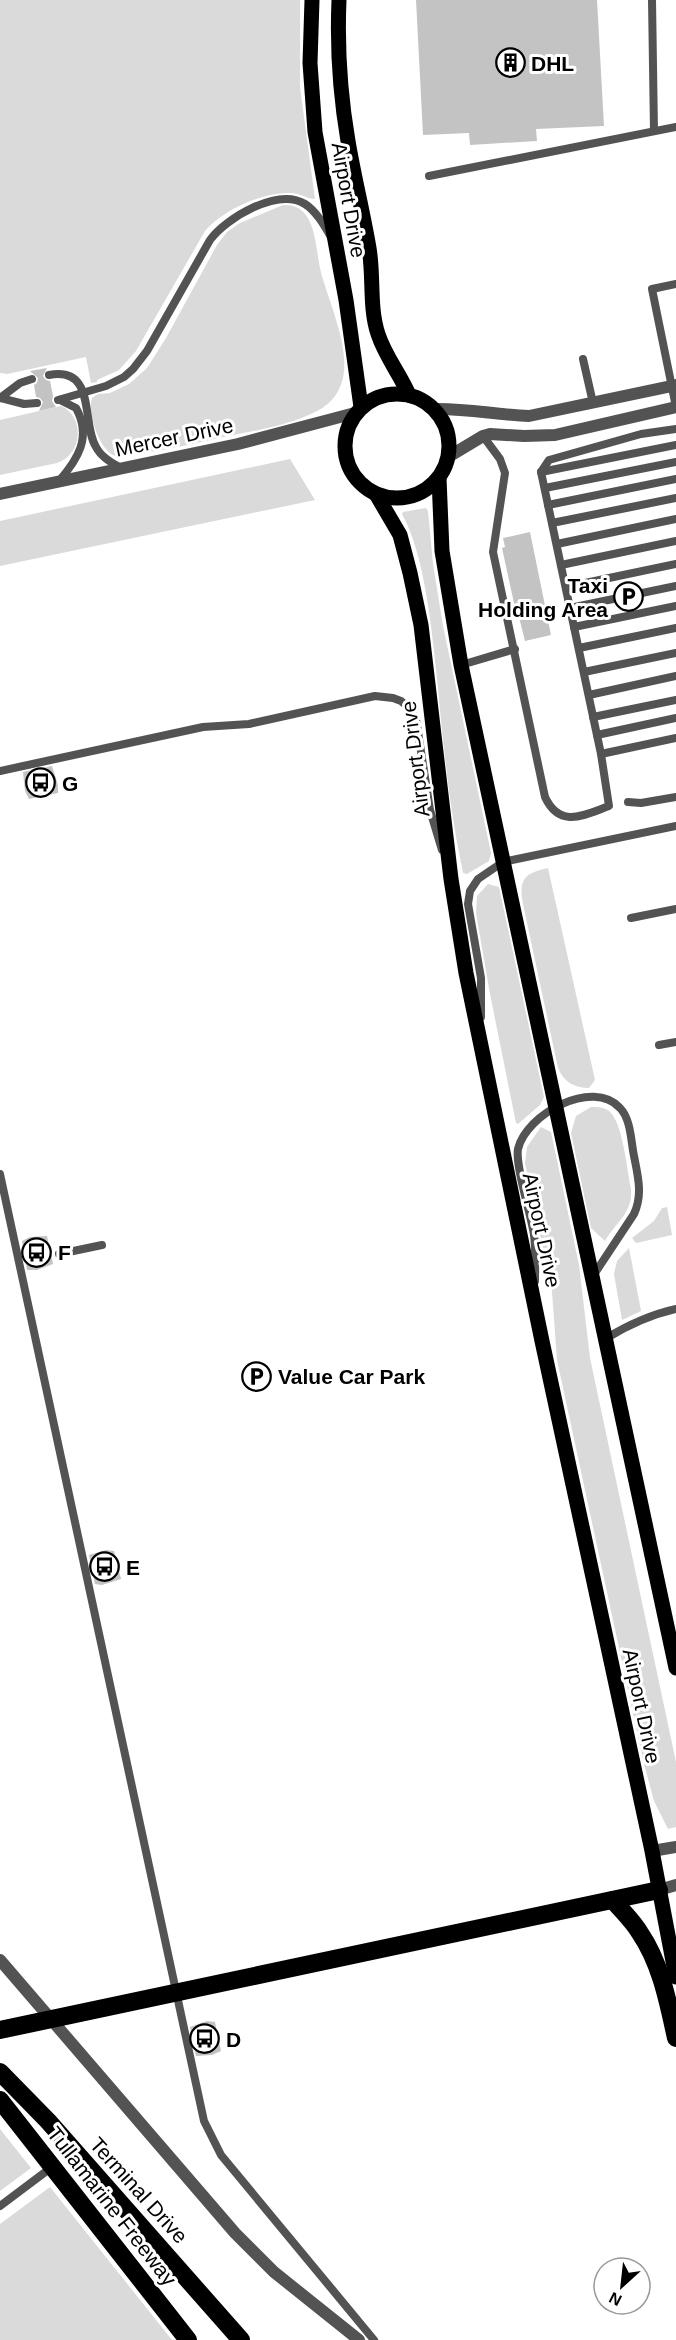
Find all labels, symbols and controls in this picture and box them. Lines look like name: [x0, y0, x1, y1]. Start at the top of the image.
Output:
building icon: DHL: [494, 47, 526, 79]
place label: DHL: [531, 52, 574, 75]
street label: Airport Drive: [328, 141, 370, 259]
street label: Mercer Drive: [113, 413, 235, 461]
place label: Taxi Holding Area: [478, 574, 608, 621]
parking icon: Taxi Holding Area: [613, 581, 645, 613]
street label: Airport Drive: [396, 700, 434, 818]
bus stop icon: G: [25, 767, 57, 799]
place label: G: [62, 772, 78, 795]
street label: Airport Drive: [519, 1171, 565, 1289]
bus stop icon: F: [21, 1236, 53, 1268]
place label: F: [58, 1241, 71, 1264]
parking icon: Value Car Park: [241, 1360, 273, 1392]
place label: Value Car Park: [278, 1365, 425, 1388]
bus stop icon: E: [89, 1551, 121, 1583]
place label: E: [126, 1556, 140, 1579]
street label: Airport Drive: [619, 1647, 665, 1765]
bus stop icon: D: [189, 2023, 221, 2055]
place label: D: [226, 2028, 241, 2051]
street label: Tullamarine Freeway: [43, 2122, 181, 2290]
street label: Terminal Drive: [86, 2132, 192, 2248]
north arrow: [592, 2256, 652, 2316]
text: N: [606, 2289, 624, 2309]

